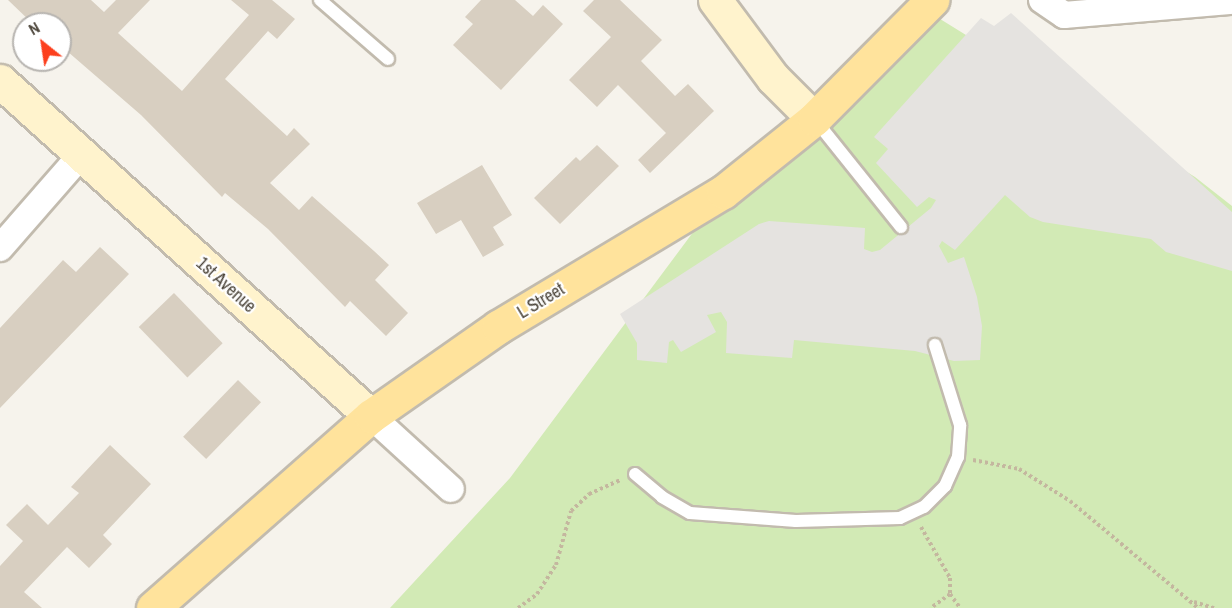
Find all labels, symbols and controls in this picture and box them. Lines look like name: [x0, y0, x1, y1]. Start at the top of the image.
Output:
north arrow: [12, 12, 72, 72]
text: N: [24, 16, 44, 40]
street label: 1st Avenue: [191, 252, 261, 318]
street label: L Street: [513, 278, 569, 324]

